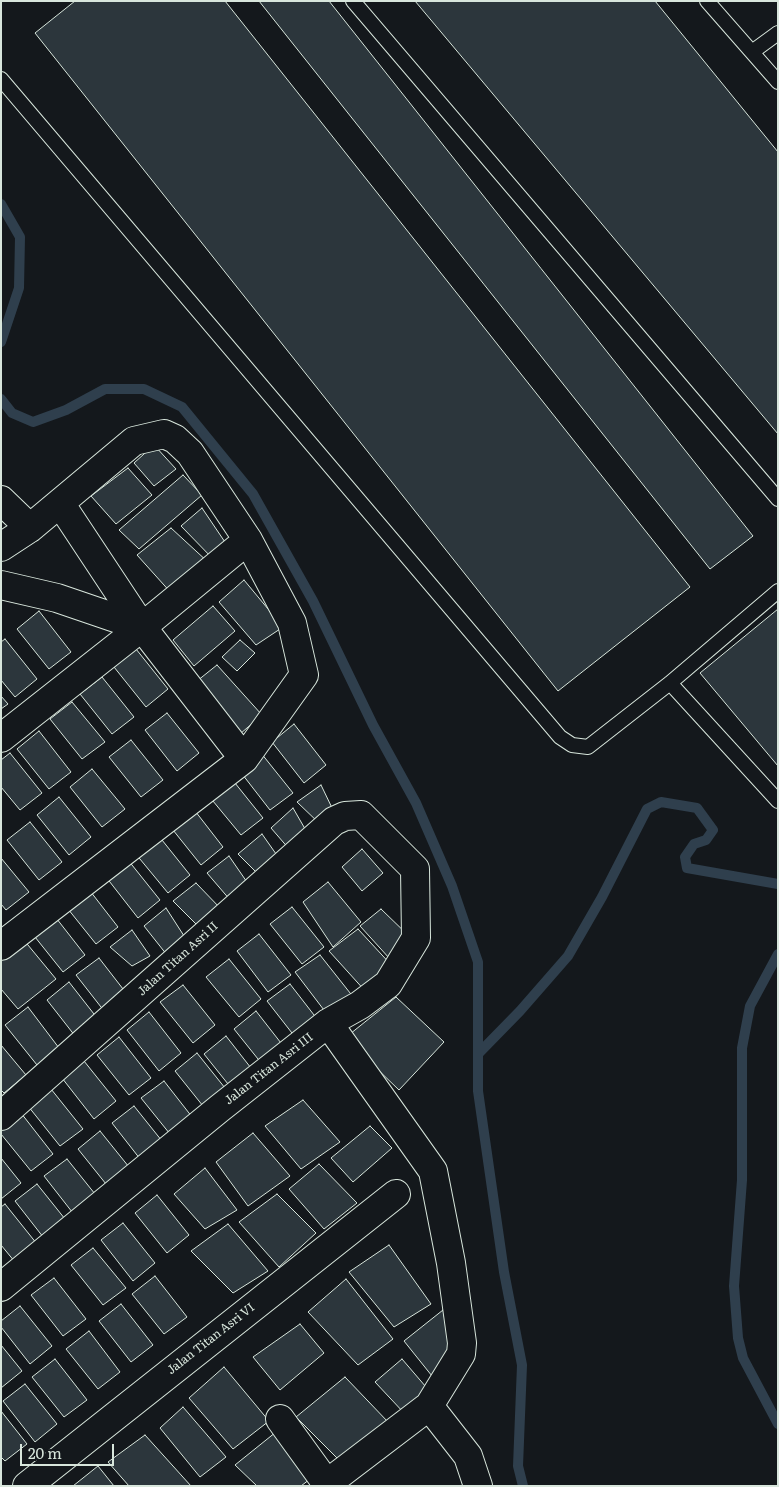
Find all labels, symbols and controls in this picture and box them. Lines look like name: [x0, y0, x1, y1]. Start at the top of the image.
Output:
street label: Jalan Titan Asri II: [135, 919, 221, 999]
street label: Jalan Titan Asri III: [222, 1030, 316, 1108]
street label: Jalan Titan Asri VI: [164, 1300, 258, 1378]
scale bar: [22, 1434, 116, 1466]
text: 20 m: [28, 1441, 62, 1464]

